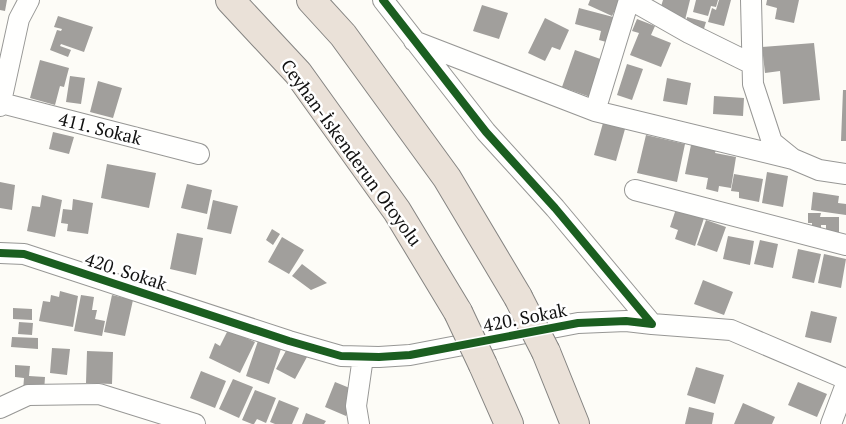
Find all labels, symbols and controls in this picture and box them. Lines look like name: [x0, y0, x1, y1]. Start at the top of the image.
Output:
street label: Ceyhan-İskenderun Otoyolu: [276, 54, 428, 251]
street label: 411. Sokak: [56, 106, 145, 150]
street label: 420. Sokak: [82, 247, 171, 296]
street label: 420. Sokak: [481, 297, 569, 337]

